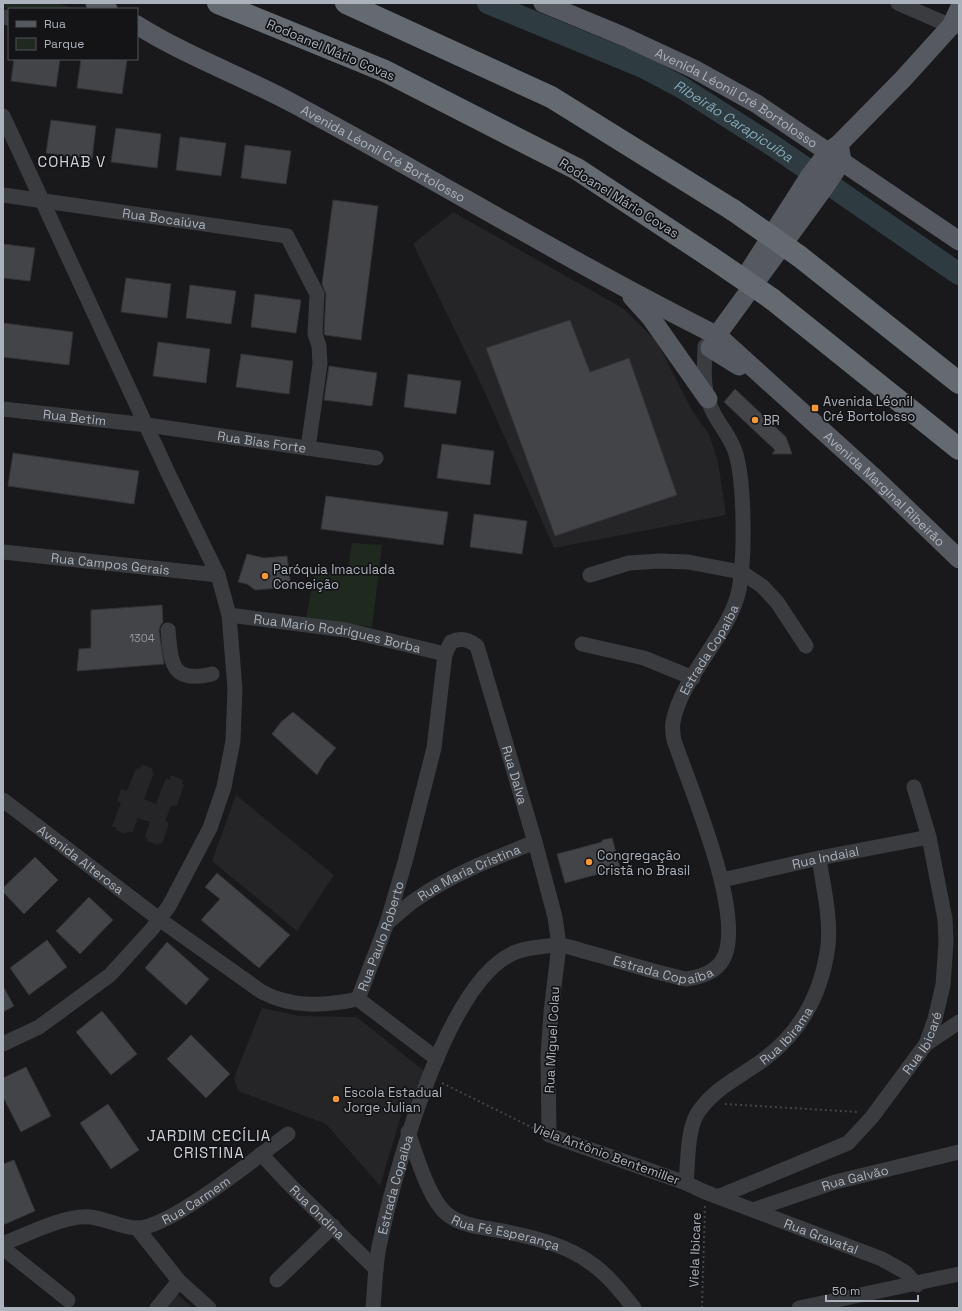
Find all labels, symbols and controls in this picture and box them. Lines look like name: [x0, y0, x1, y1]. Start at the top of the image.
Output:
legend: [8, 8, 138, 60]
street label: Rodoanel Mário Covas: [264, 15, 398, 85]
text: Rua: [44, 16, 66, 32]
text: Parque: [44, 36, 84, 52]
street label: Avenida Léonil Cré Bortolosso: [653, 44, 821, 151]
water label: Ribeirão Carapicuíba: [671, 76, 797, 166]
street label: Avenida Léonil Cré Bortolosso: [298, 101, 469, 206]
district label: COHAB V: [38, 152, 106, 171]
street label: Rodoanel Mário Covas: [556, 154, 682, 242]
street label: Rua Bocaiúva: [121, 204, 208, 233]
place label: Avenida Léonil Cré Bortolosso: [823, 393, 915, 425]
marker: Avenida Léonil Cré Bortolosso: [810, 403, 820, 413]
street label: Rua Betim: [42, 405, 107, 429]
place label: BR: [763, 412, 780, 429]
marker: BR: [750, 415, 760, 425]
street label: Rua Bias Forte: [216, 427, 308, 456]
street label: Avenida Marginal Ribeirão: [820, 428, 949, 550]
street label: Rua Campos Gerais: [50, 549, 171, 578]
place label: Paróquia Imaculada Conceição: [273, 561, 395, 593]
marker: Paróquia Imaculada Conceição: [260, 571, 270, 581]
street label: Estrada Copaíba: [675, 601, 742, 698]
street label: Rua Mario Rodrigues Borba: [253, 610, 423, 656]
house number: 1304: [129, 631, 155, 645]
street label: Rua Dalva: [498, 743, 532, 807]
street label: Avenida Alterosa: [34, 821, 128, 898]
street label: Rua Maria Cristina: [414, 840, 523, 905]
street label: Rua Indaial: [790, 842, 860, 872]
place label: Congregação Cristã no Brasil: [597, 847, 690, 879]
marker: Congregação Cristã no Brasil: [584, 857, 594, 867]
street label: Rua Paulo Roberto: [353, 879, 407, 993]
street label: Estrada Copaíba: [611, 951, 717, 988]
street label: Rua Miguel Colau: [541, 986, 563, 1094]
street label: Rua Ibirama: [756, 1003, 816, 1068]
street label: Rua Ibicaré: [898, 1010, 945, 1078]
place label: Escola Estadual Jorge Julian: [344, 1084, 442, 1116]
marker: Escola Estadual Jorge Julian: [331, 1094, 341, 1104]
street label: Viela Antônio Bentemiller: [530, 1119, 682, 1189]
district label: JARDIM CECÍLIA CRISTINA: [147, 1126, 271, 1162]
street label: Estrada Copaíba: [373, 1132, 417, 1236]
street label: Rua Galvão: [819, 1161, 890, 1195]
street label: Rua Carmem: [159, 1172, 233, 1228]
street label: Rua Ondina: [286, 1181, 349, 1243]
street label: Rua Fé Esperança: [449, 1211, 563, 1254]
street label: Viela Ibicare: [685, 1212, 705, 1288]
street label: Rua Gravatal: [782, 1214, 861, 1258]
scale bar: [826, 1277, 918, 1303]
text: 50 m: [832, 1283, 860, 1299]

